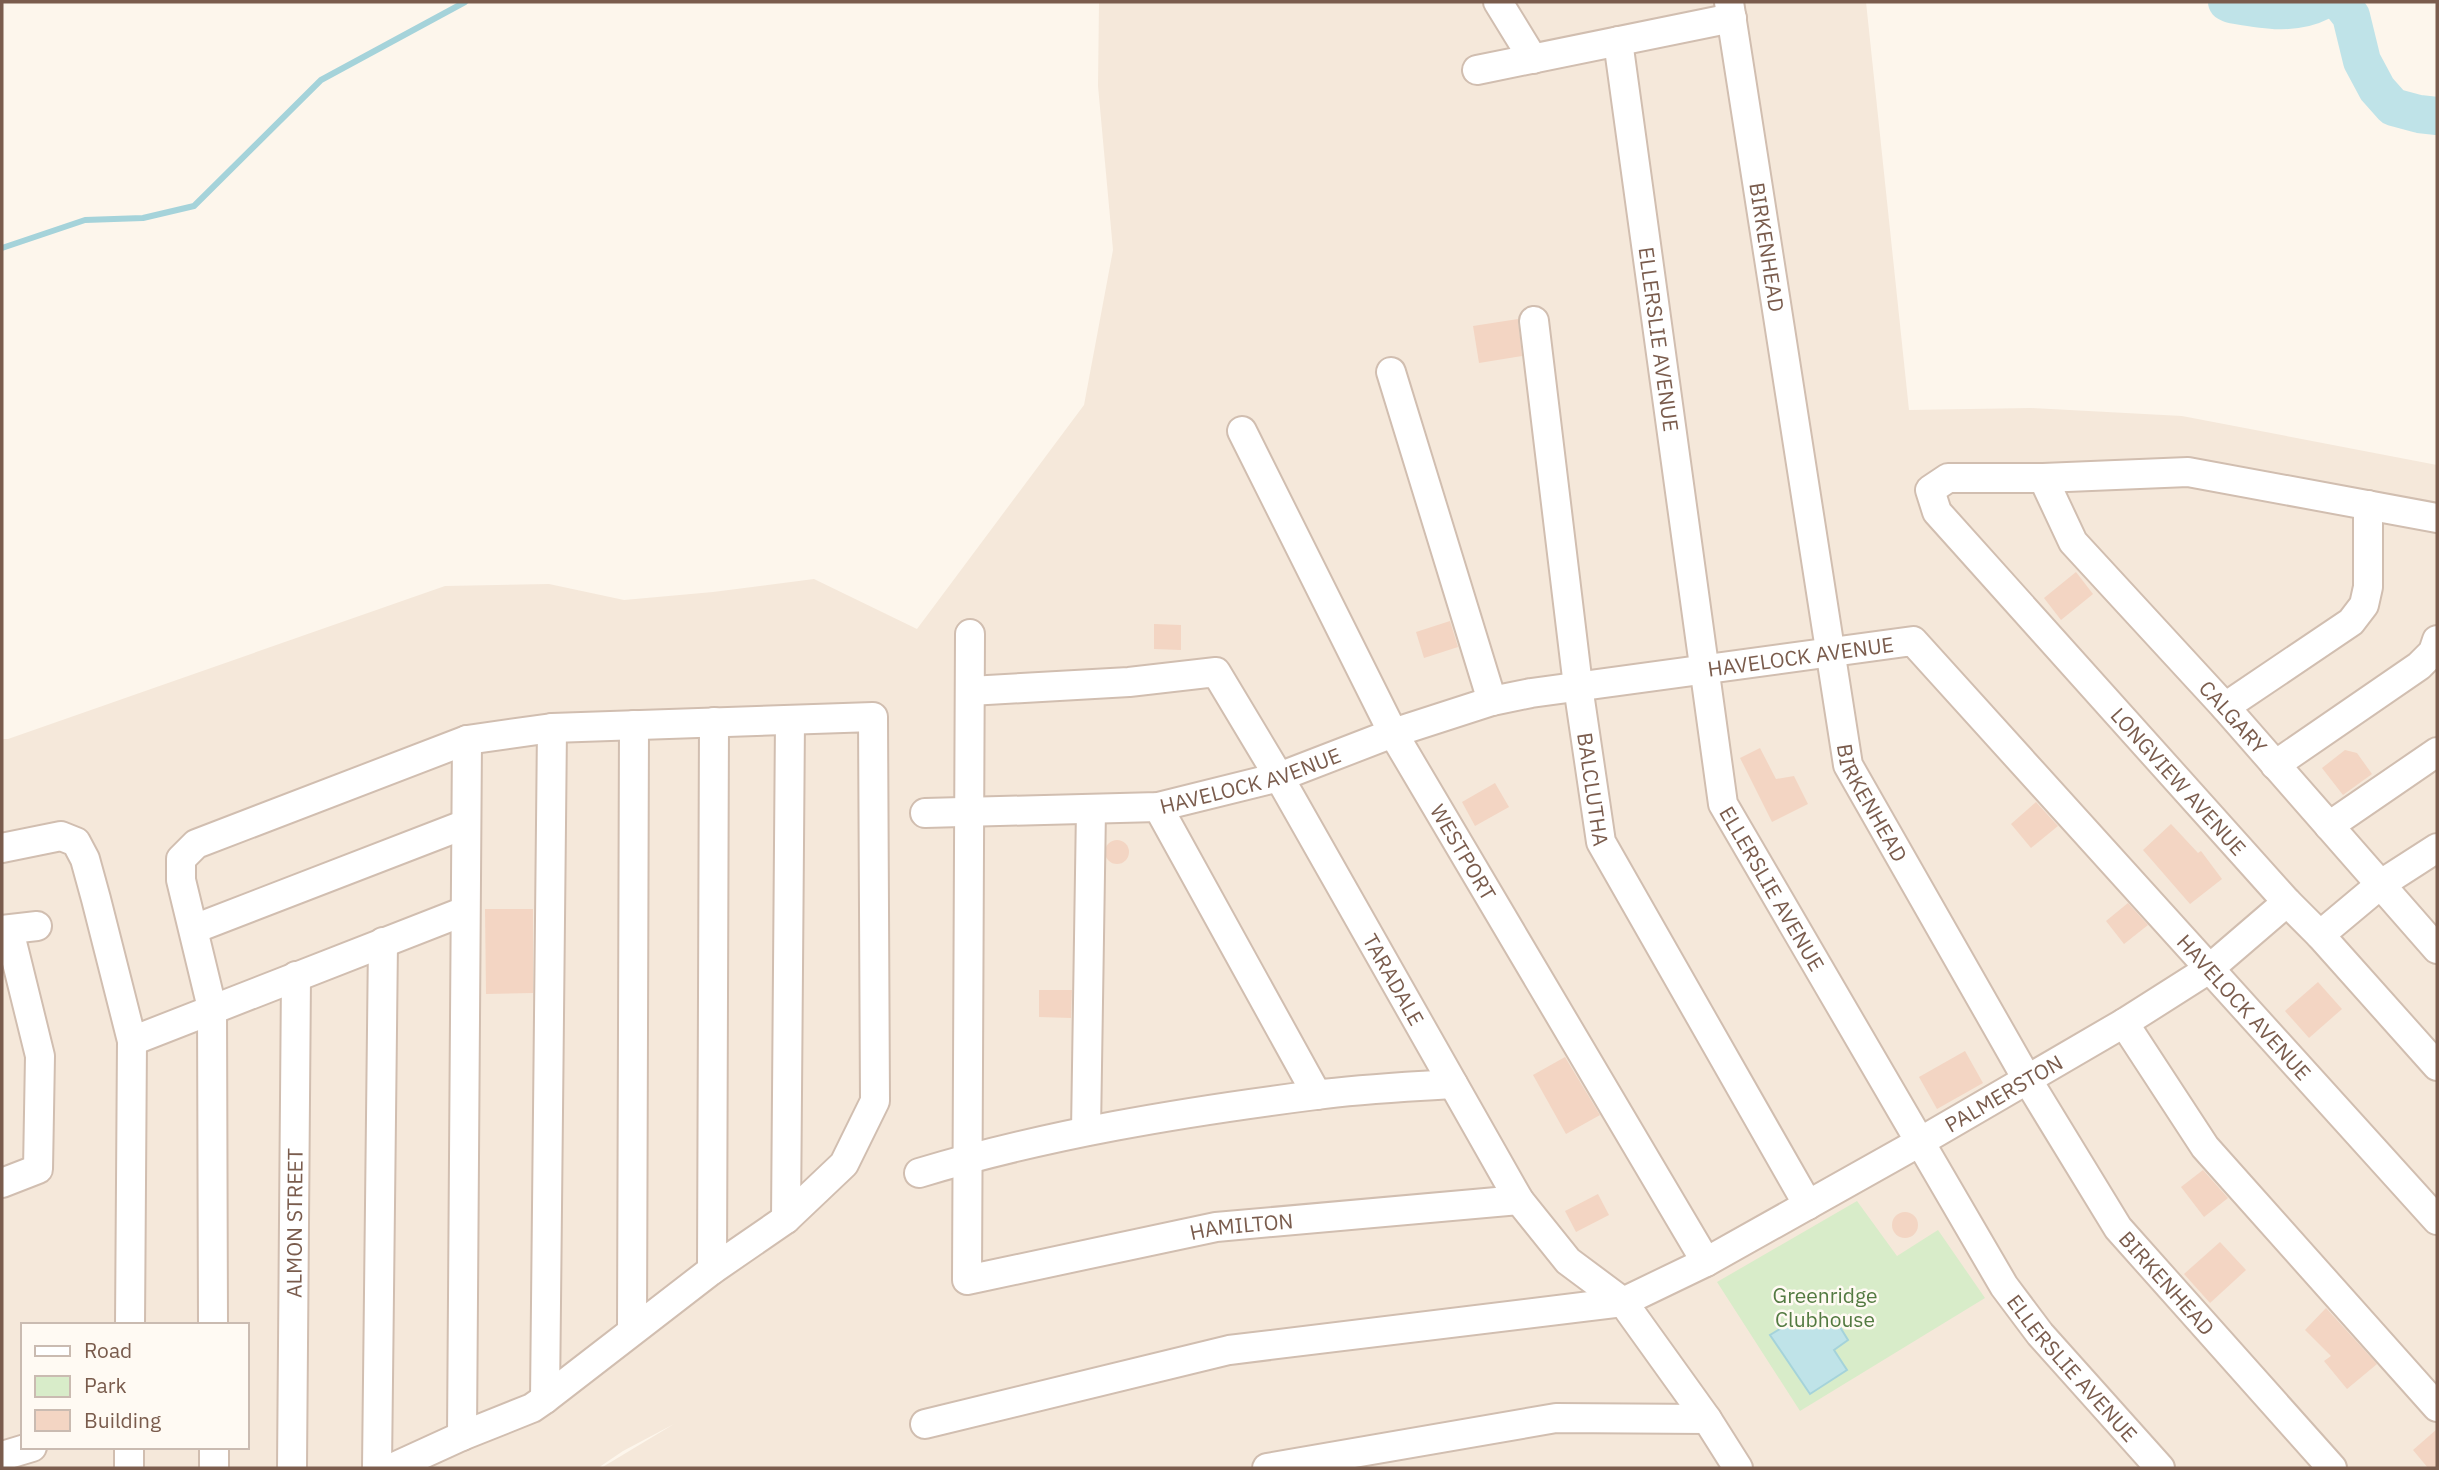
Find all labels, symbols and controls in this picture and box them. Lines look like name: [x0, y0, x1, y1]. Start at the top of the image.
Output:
street label: BIRKENHEAD: [1743, 180, 1791, 314]
street label: ELLERSLIE AVENUE: [1632, 245, 1686, 433]
street label: HAVELOCK AVENUE: [1706, 630, 1896, 683]
street label: CALGARY: [2193, 674, 2274, 760]
street label: LONGVIEW AVENUE: [2105, 701, 2253, 861]
street label: BALCLUTHA: [1571, 731, 1615, 848]
street label: HAVELOCK AVENUE: [1157, 741, 1345, 820]
street label: BIRKENHEAD: [1831, 742, 1914, 867]
street label: WESTPORT: [1424, 799, 1503, 905]
street label: ELLERSLIE AVENUE: [1713, 801, 1831, 976]
street label: HAVELOCK AVENUE: [2171, 928, 2318, 1086]
street label: TARADALE: [1357, 929, 1431, 1030]
street label: PALMERSTON: [1940, 1048, 2068, 1138]
street label: ALMON STREET: [279, 1148, 309, 1298]
street label: HAMILTON: [1187, 1206, 1294, 1246]
street label: BIRKENHEAD: [2113, 1225, 2221, 1341]
park label: Greenridge Clubhouse: [1773, 1281, 1877, 1333]
street label: ELLERSLIE AVENUE: [2001, 1289, 2144, 1448]
legend: [21, 1323, 248, 1449]
text: Road: [84, 1336, 132, 1364]
text: Park: [84, 1371, 127, 1399]
text: Building: [84, 1406, 161, 1434]

